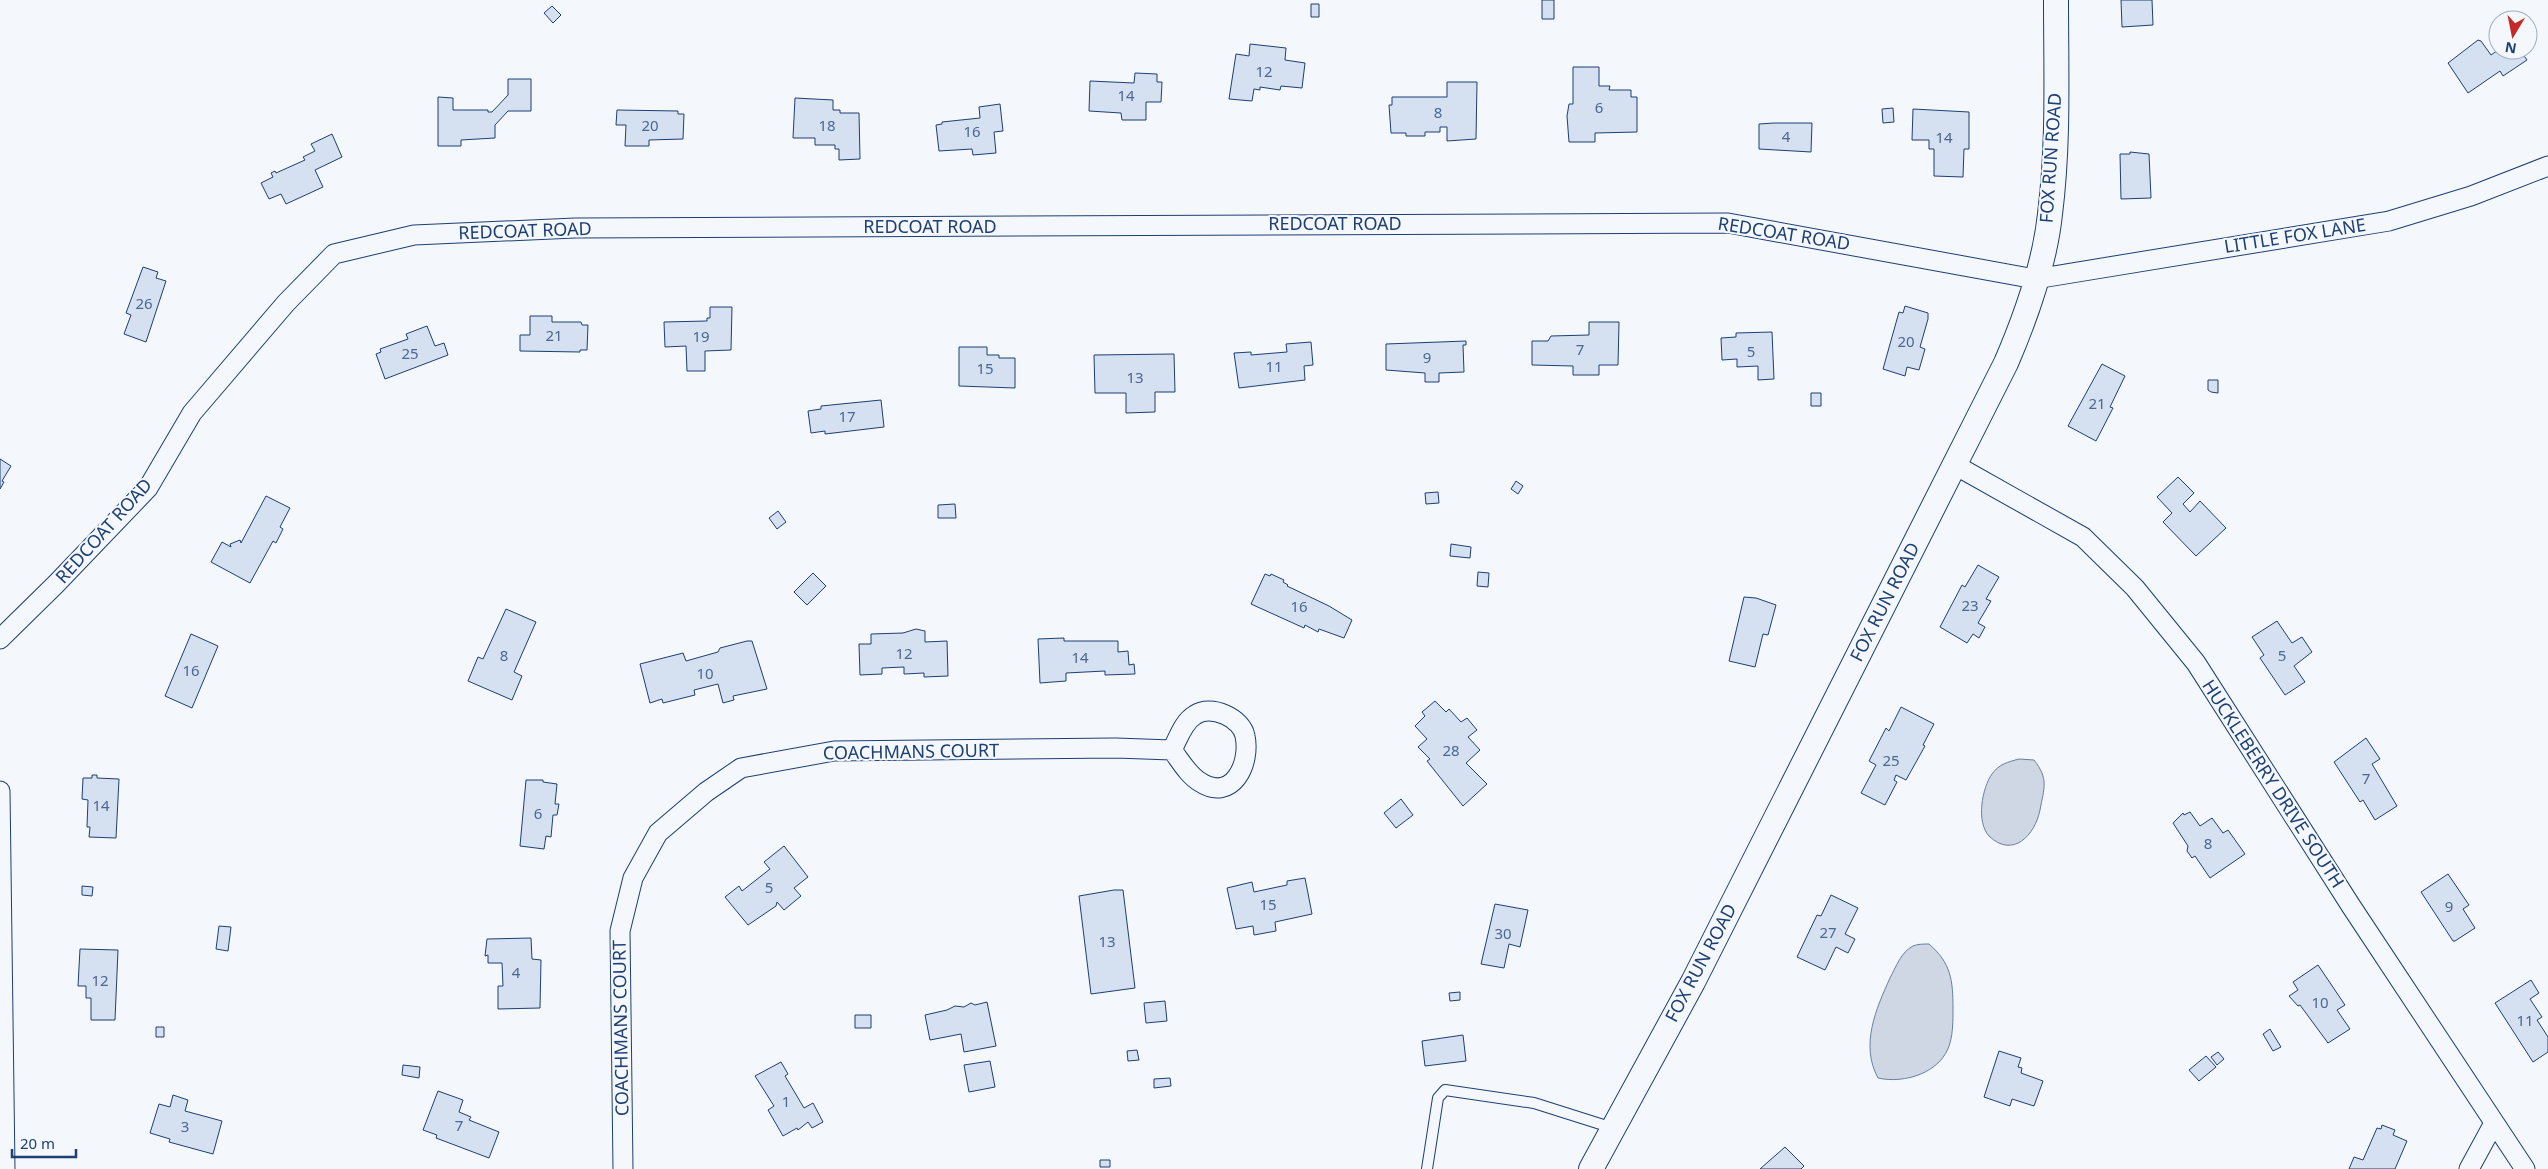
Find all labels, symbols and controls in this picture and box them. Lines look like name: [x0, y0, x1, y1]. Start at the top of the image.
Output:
north arrow: [2488, 10, 2538, 60]
text: N: [2503, 38, 2518, 59]
house number: 12: [1255, 61, 1273, 81]
house number: 14: [1117, 85, 1135, 105]
street label: FOX RUN ROAD: [2033, 92, 2067, 224]
house number: 6: [1595, 97, 1603, 117]
house number: 8: [1434, 102, 1442, 122]
house number: 20: [641, 115, 659, 135]
house number: 18: [818, 115, 836, 135]
house number: 16: [963, 121, 981, 141]
house number: 4: [1782, 126, 1791, 146]
house number: 14: [1935, 127, 1953, 147]
street label: REDCOAT ROAD: [1268, 211, 1402, 235]
street label: REDCOAT ROAD: [1716, 211, 1852, 255]
street label: LITTLE FOX LANE: [2222, 212, 2367, 258]
street label: REDCOAT ROAD: [863, 214, 997, 238]
street label: REDCOAT ROAD: [458, 216, 592, 244]
house number: 26: [135, 293, 153, 313]
house number: 21: [545, 325, 563, 345]
house number: 19: [692, 326, 710, 346]
house number: 20: [1897, 331, 1915, 351]
house number: 7: [1576, 339, 1584, 359]
house number: 5: [1747, 341, 1755, 361]
house number: 25: [401, 343, 419, 363]
house number: 9: [1423, 347, 1431, 367]
house number: 11: [1265, 356, 1283, 376]
house number: 15: [976, 358, 994, 378]
house number: 13: [1126, 367, 1144, 387]
house number: 21: [2088, 393, 2106, 413]
house number: 17: [838, 406, 856, 426]
street label: REDCOAT ROAD: [50, 473, 157, 588]
street label: FOX RUN ROAD: [1844, 538, 1924, 665]
house number: 23: [1961, 595, 1979, 615]
house number: 16: [1290, 596, 1308, 616]
house number: 12: [895, 643, 913, 663]
house number: 8: [500, 645, 508, 665]
house number: 5: [2278, 645, 2286, 665]
house number: 14: [1071, 647, 1089, 667]
house number: 16: [182, 660, 200, 680]
house number: 10: [696, 663, 714, 683]
street label: HUCKLEBERRY DRIVE SOUTH: [2197, 675, 2350, 892]
street label: COACHMANS COURT: [823, 737, 999, 765]
house number: 28: [1442, 740, 1460, 760]
house number: 25: [1882, 750, 1900, 770]
house number: 7: [2362, 768, 2370, 788]
house number: 14: [92, 795, 110, 815]
house number: 6: [534, 803, 542, 823]
house number: 8: [2204, 833, 2212, 853]
house number: 5: [765, 877, 773, 897]
house number: 15: [1259, 894, 1277, 914]
house number: 9: [2445, 896, 2453, 916]
street label: FOX RUN ROAD: [1659, 899, 1741, 1026]
house number: 27: [1819, 922, 1837, 942]
house number: 30: [1494, 923, 1512, 943]
house number: 13: [1098, 931, 1116, 951]
street label: COACHMANS COURT: [606, 940, 634, 1116]
house number: 4: [512, 962, 521, 982]
house number: 12: [91, 970, 109, 990]
house number: 10: [2311, 992, 2329, 1012]
house number: 11: [2516, 1010, 2534, 1030]
house number: 1: [782, 1091, 790, 1111]
house number: 7: [455, 1115, 463, 1135]
house number: 3: [181, 1116, 189, 1136]
scale bar: [12, 1126, 76, 1158]
text: 20 m: [20, 1133, 55, 1153]

